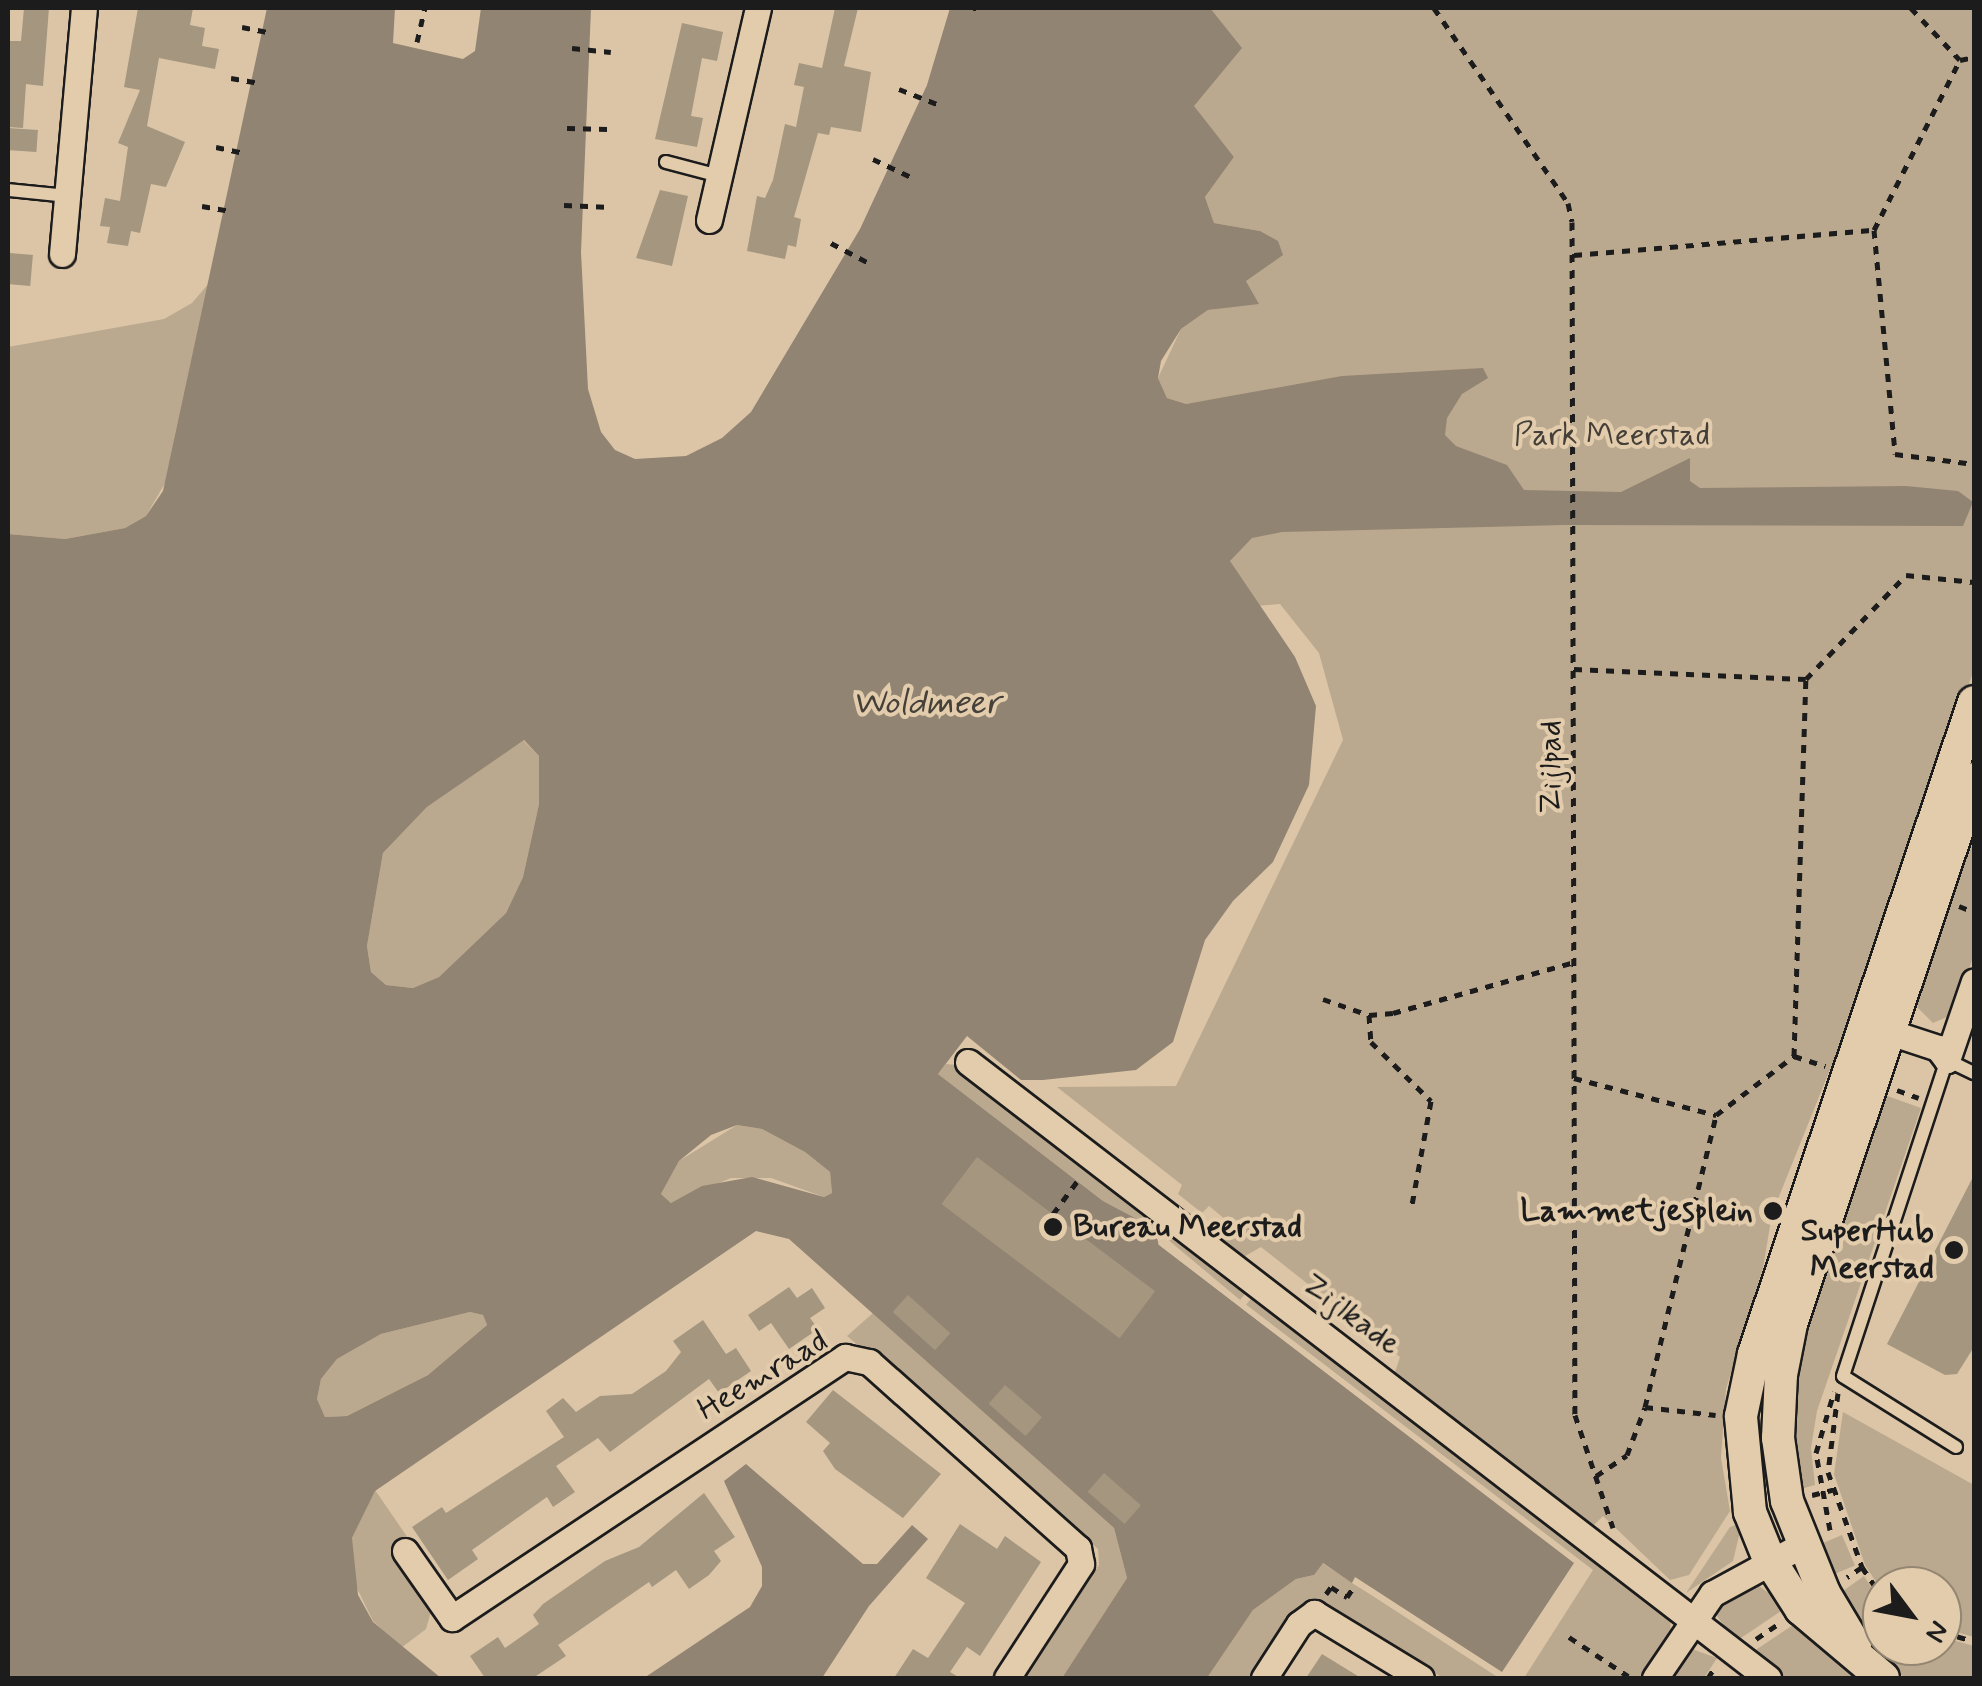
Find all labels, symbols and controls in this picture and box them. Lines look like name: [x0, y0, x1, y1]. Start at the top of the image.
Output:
park label: Park Meerstad: [1514, 416, 1710, 454]
water label: Woldmeer: [852, 682, 1000, 724]
street label: Zijlpad: [1532, 720, 1570, 814]
place label: Lammetjesplein: [1520, 1192, 1753, 1230]
marker: Lammetjesplein: [1762, 1200, 1784, 1222]
place label: Bureau Meerstad: [1073, 1208, 1303, 1246]
place label: SuperHub Meerstad: [1800, 1213, 1934, 1288]
marker: Bureau Meerstad: [1042, 1216, 1064, 1238]
marker: SuperHub Meerstad: [1943, 1239, 1965, 1261]
street label: Zijlkade: [1294, 1266, 1408, 1364]
street label: Heemraad: [691, 1322, 835, 1430]
north arrow: [1862, 1566, 1962, 1666]
text: N: [1916, 1613, 1957, 1649]

